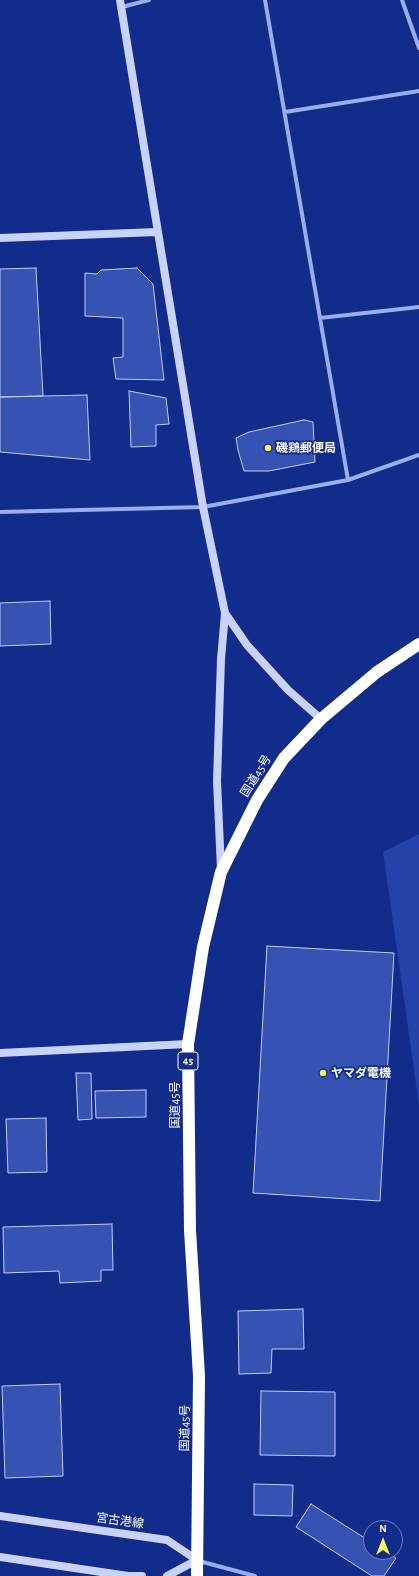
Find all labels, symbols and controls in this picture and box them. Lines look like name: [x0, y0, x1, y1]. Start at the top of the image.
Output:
place label: 磯鶏郵便局: [276, 441, 336, 455]
marker: 磯鶏郵便局: [263, 443, 273, 453]
street label: 国道45号: [237, 752, 275, 800]
road number: 45: [178, 1052, 198, 1070]
place label: ヤマダ電機: [331, 1066, 391, 1080]
marker: ヤマダ電機: [318, 1068, 328, 1078]
street label: 国道45号: [168, 1082, 182, 1128]
street label: 国道45号: [177, 1404, 193, 1452]
street label: 宮古港線: [95, 1511, 145, 1531]
north arrow: [363, 1520, 403, 1560]
text: N: [379, 1523, 387, 1534]

